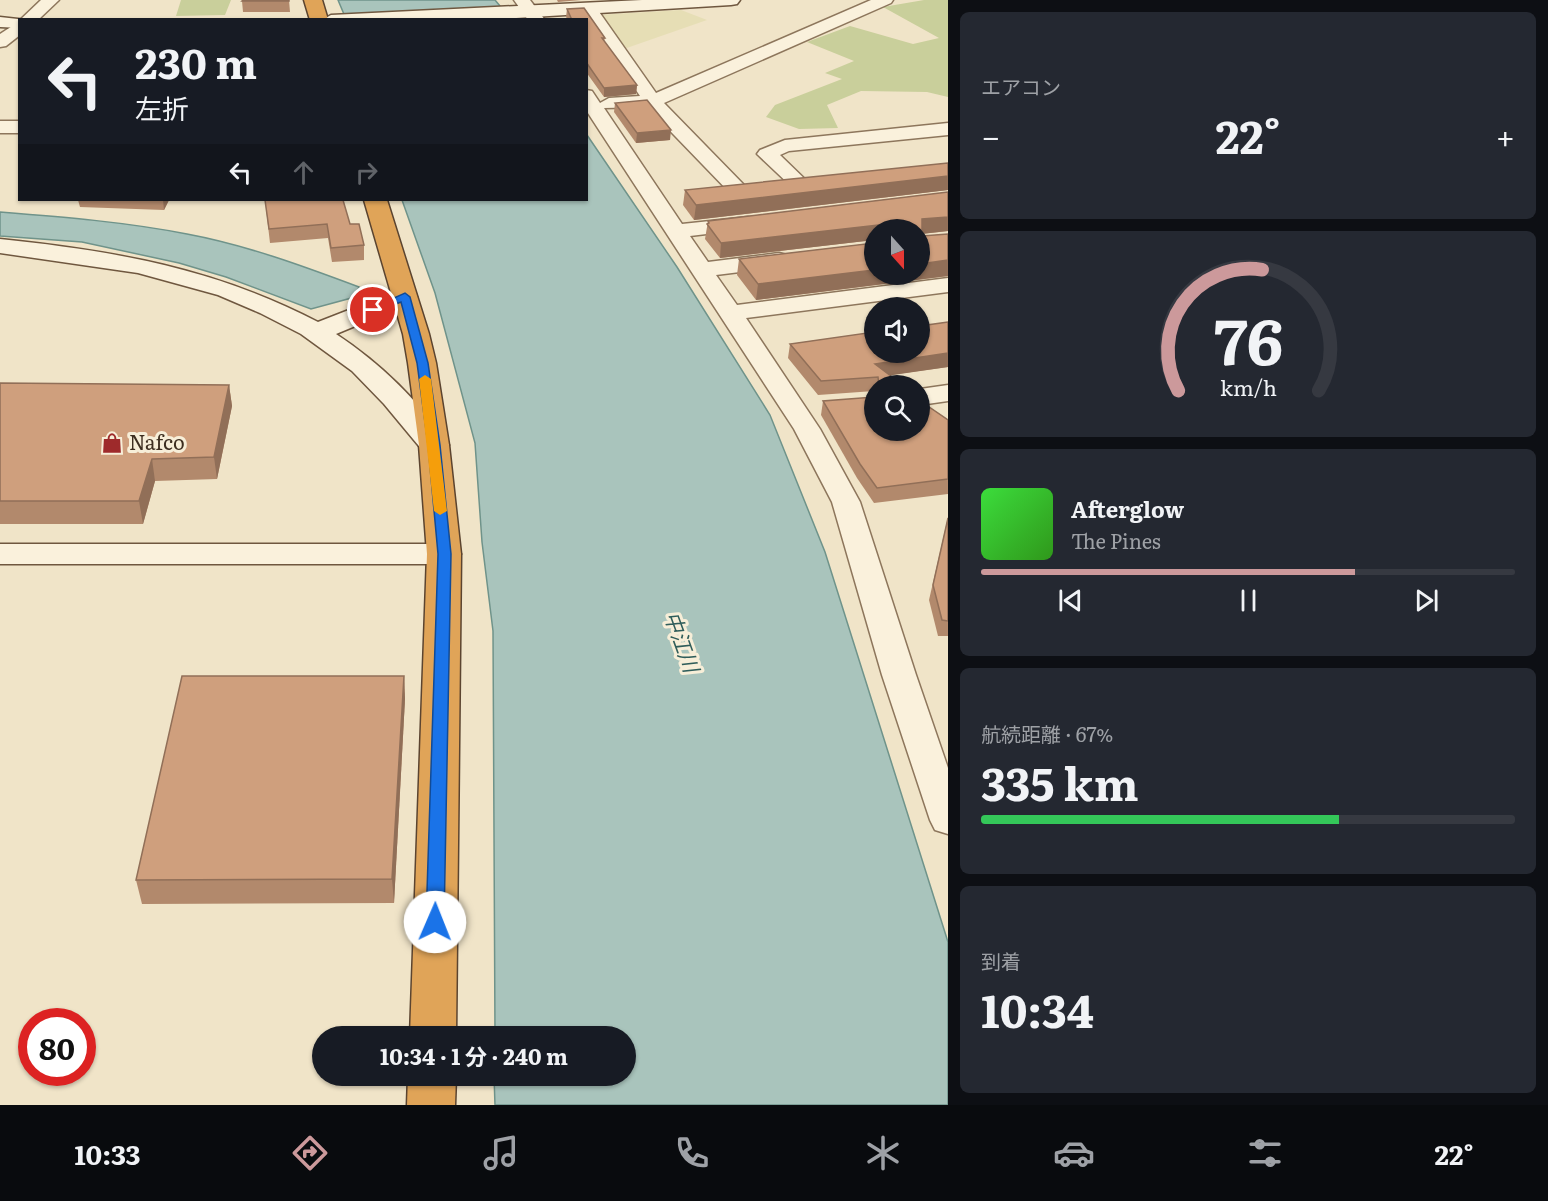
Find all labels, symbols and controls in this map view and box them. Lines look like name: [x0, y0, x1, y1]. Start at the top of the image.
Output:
text: 230 m: [135, 30, 257, 92]
icon: left: [36, 42, 114, 120]
text: エアコン: [981, 71, 1061, 101]
text: 左折: [135, 87, 189, 127]
text: 22°: [1215, 101, 1281, 168]
text: −: [981, 110, 1000, 159]
text: +: [1496, 110, 1515, 159]
icon: left: [224, 156, 257, 189]
icon: ahead: [287, 156, 320, 189]
icon: right: [350, 156, 383, 189]
north arrow: [864, 219, 930, 285]
map controls: [864, 219, 930, 441]
pin: [347, 284, 398, 335]
text: 76: [1213, 292, 1283, 384]
icon: arrive: [356, 293, 389, 326]
button: sound: [864, 297, 930, 363]
text: km/h: [1219, 371, 1277, 403]
button: search: [864, 375, 930, 441]
place label: Nafco: [129, 426, 185, 456]
shop icon: Nafco: [100, 431, 124, 455]
text: Afterglow: [1071, 492, 1184, 525]
text: The Pines: [1071, 525, 1161, 555]
icon: previous: [1054, 584, 1087, 617]
icon: pause: [1232, 584, 1265, 617]
icon: next: [1410, 584, 1443, 617]
water label: 中江川: [658, 606, 709, 678]
text: 航続距離 · 67%: [981, 718, 1113, 748]
text: 335 km: [981, 748, 1139, 815]
position arrow: [403, 890, 467, 954]
text: 到着: [981, 945, 1021, 975]
text: 10:34: [981, 975, 1094, 1042]
speed limit sign: 80: [18, 1008, 96, 1086]
text: 10:34 · 1 分 · 240 m: [380, 1039, 568, 1072]
icon: directions: [289, 1132, 331, 1174]
icon: music: [480, 1132, 522, 1174]
icon: phone: [671, 1132, 713, 1174]
icon: climate: [862, 1132, 904, 1174]
icon: car: [1053, 1132, 1095, 1174]
icon: filters: [1244, 1132, 1286, 1174]
text: 10:33: [74, 1133, 141, 1173]
text: 22°: [1434, 1133, 1473, 1173]

